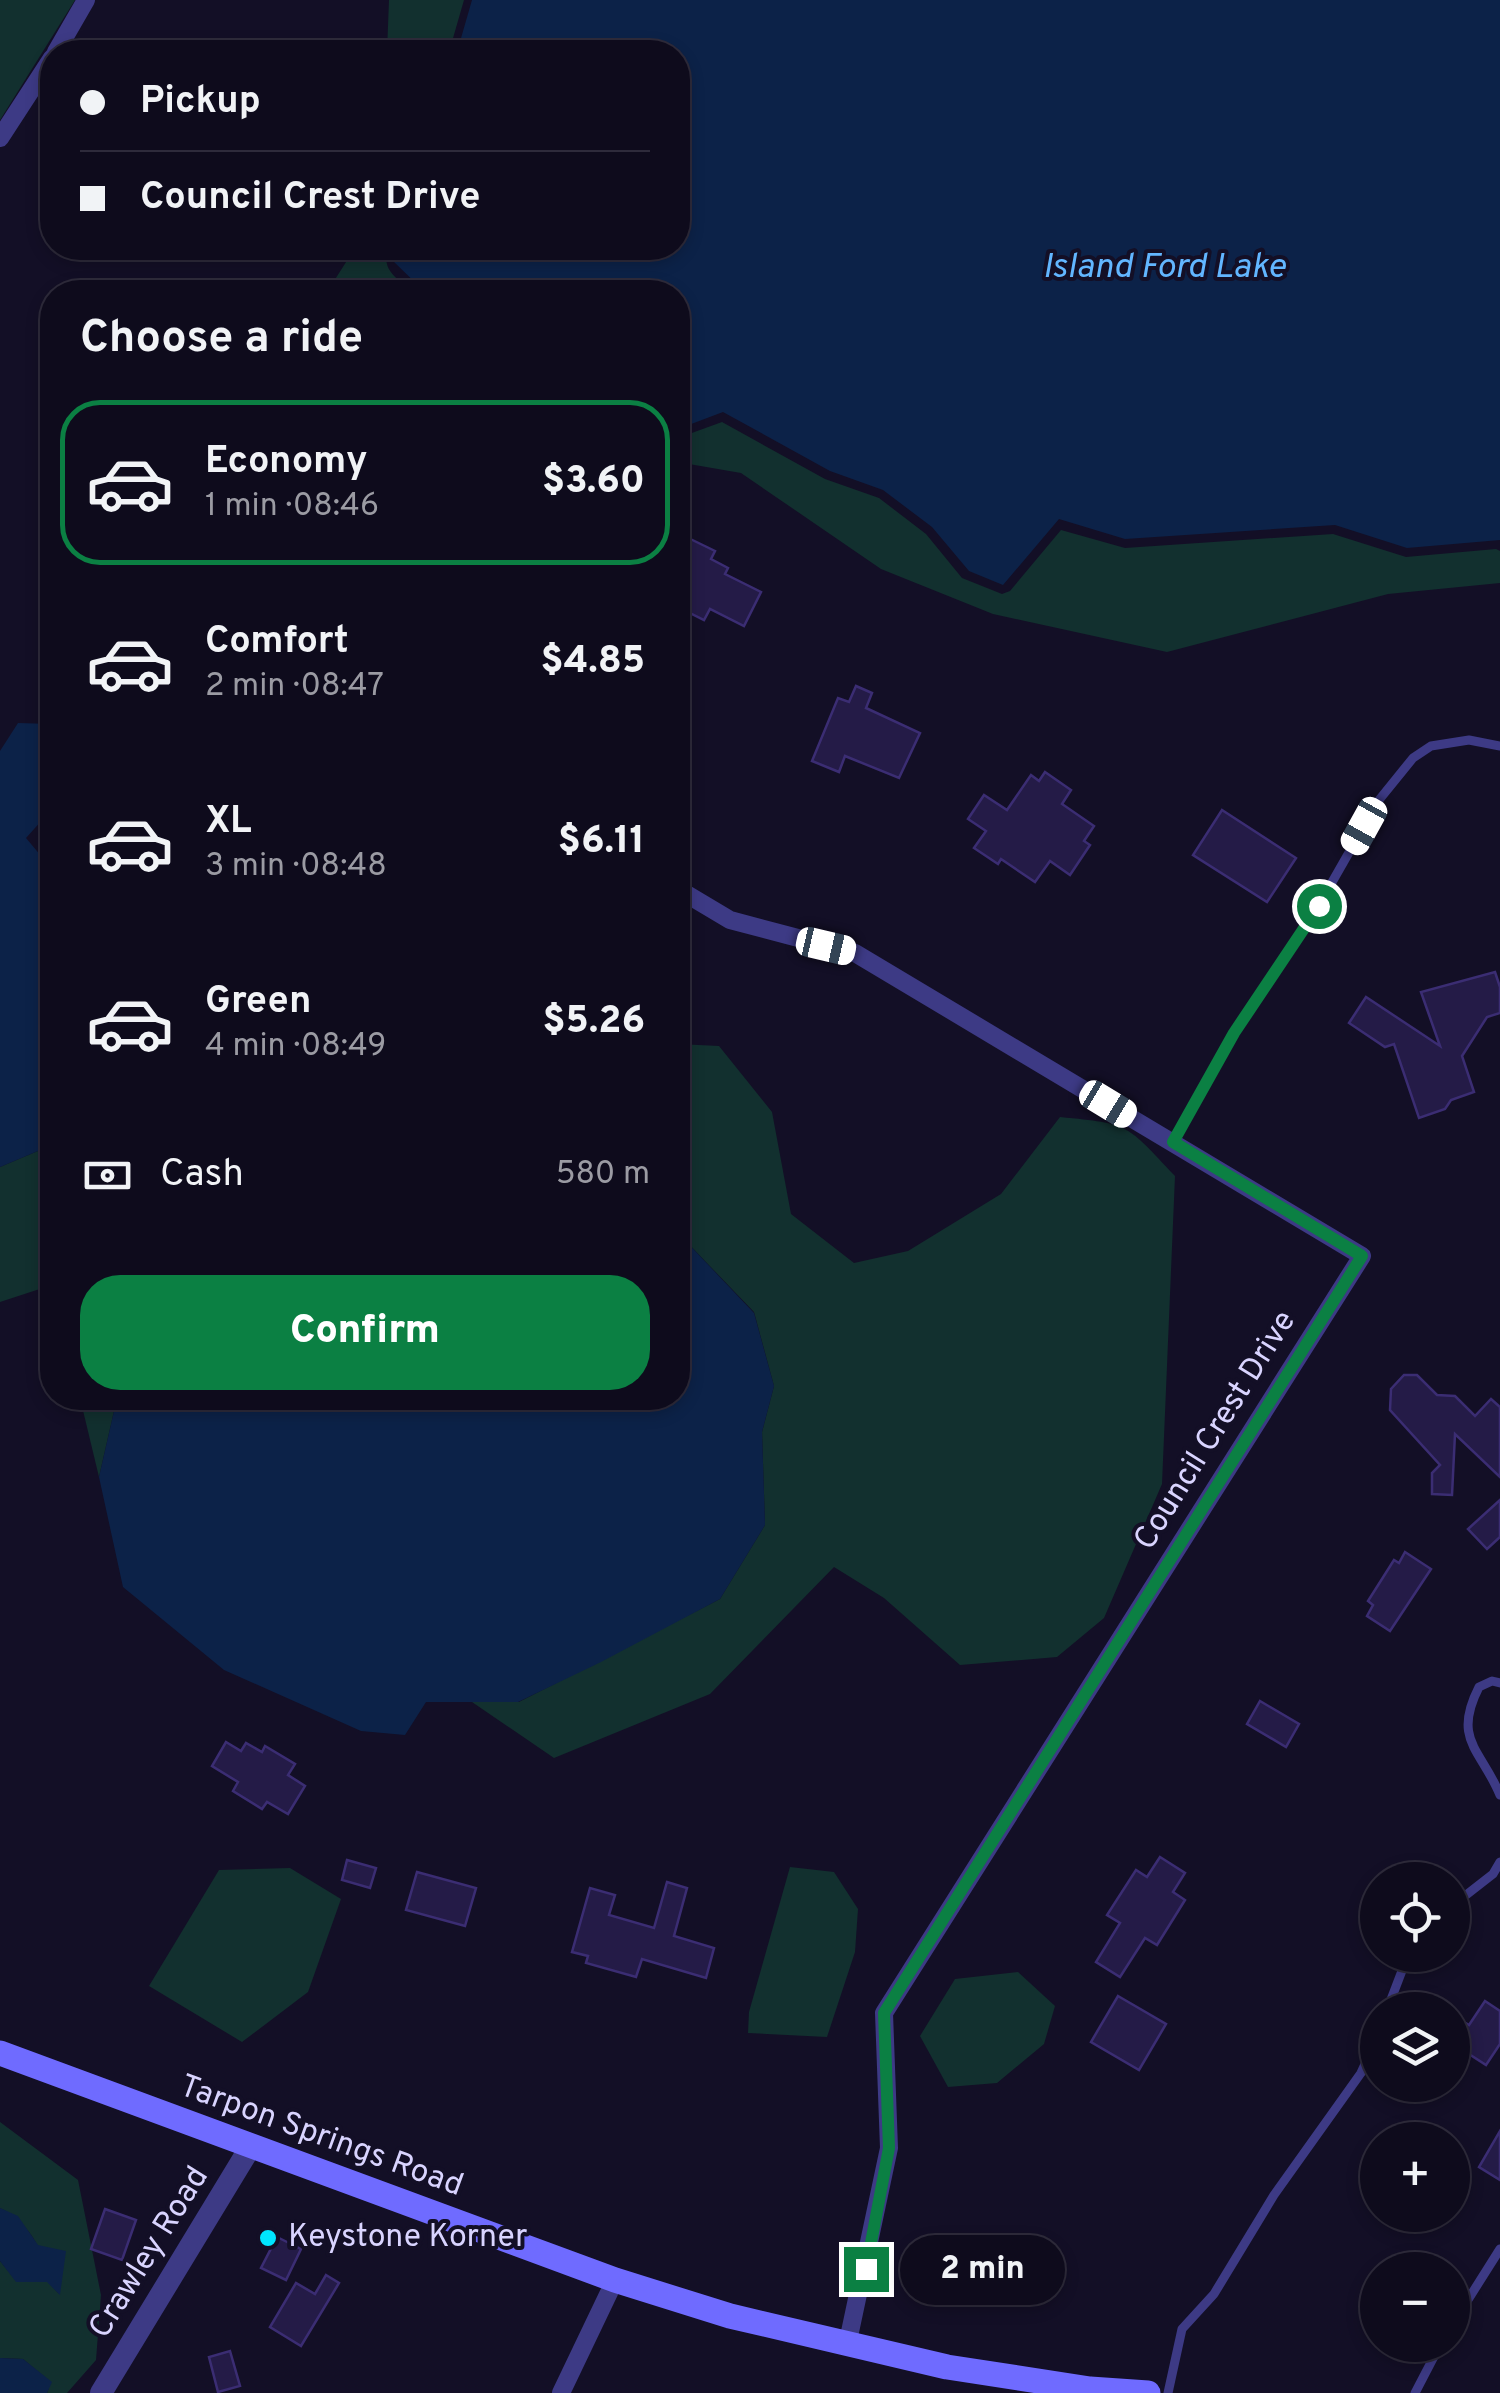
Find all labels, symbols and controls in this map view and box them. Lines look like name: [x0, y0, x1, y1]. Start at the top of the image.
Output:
text: Pickup: [140, 78, 261, 127]
text: Council Crest Drive: [140, 174, 481, 223]
water label: Island Ford Lake: [1043, 246, 1286, 290]
text: Choose a ride: [80, 311, 363, 368]
icon: car: [85, 438, 175, 528]
text: Economy: [205, 438, 367, 487]
text: $3.60: [542, 458, 645, 507]
text: 1 min · 08:46: [205, 487, 379, 527]
icon: car: [85, 618, 175, 708]
text: Comfort: [205, 618, 349, 667]
text: $4.85: [541, 638, 645, 687]
text: 2 min · 08:47: [205, 667, 384, 707]
car: [1336, 792, 1392, 860]
icon: car: [85, 798, 175, 888]
text: XL: [205, 798, 252, 847]
text: $6.11: [558, 818, 645, 867]
text: 3 min · 08:48: [205, 847, 387, 887]
route start: [1297, 884, 1342, 929]
car: [793, 925, 859, 967]
icon: car: [85, 978, 175, 1068]
text: Green: [205, 978, 311, 1027]
text: $5.26: [543, 998, 645, 1047]
text: 4 min · 08:49: [205, 1027, 386, 1067]
car: [1075, 1076, 1141, 1132]
icon: cash: [80, 1148, 135, 1203]
text: Cash: [160, 1151, 244, 1200]
text: 580 m: [556, 1155, 650, 1195]
button: Confirm: [80, 1275, 650, 1390]
street label: Council Crest Drive: [1126, 1304, 1306, 1558]
map controls: [1360, 1862, 1470, 2362]
button: locate: [1360, 1862, 1470, 1972]
button: layers: [1360, 1992, 1470, 2102]
street label: Tarpon Springs Road: [174, 2067, 468, 2207]
button: +: [1360, 2122, 1470, 2232]
street label: Crawley Road: [81, 2160, 219, 2346]
place label: Keystone Korner: [288, 2218, 527, 2258]
marker: Keystone Korner: [257, 2227, 279, 2249]
callout: 2 min: [901, 2234, 1066, 2304]
route end: [844, 2247, 889, 2292]
text: 2 min: [940, 2250, 1025, 2290]
button: −: [1360, 2252, 1470, 2362]

